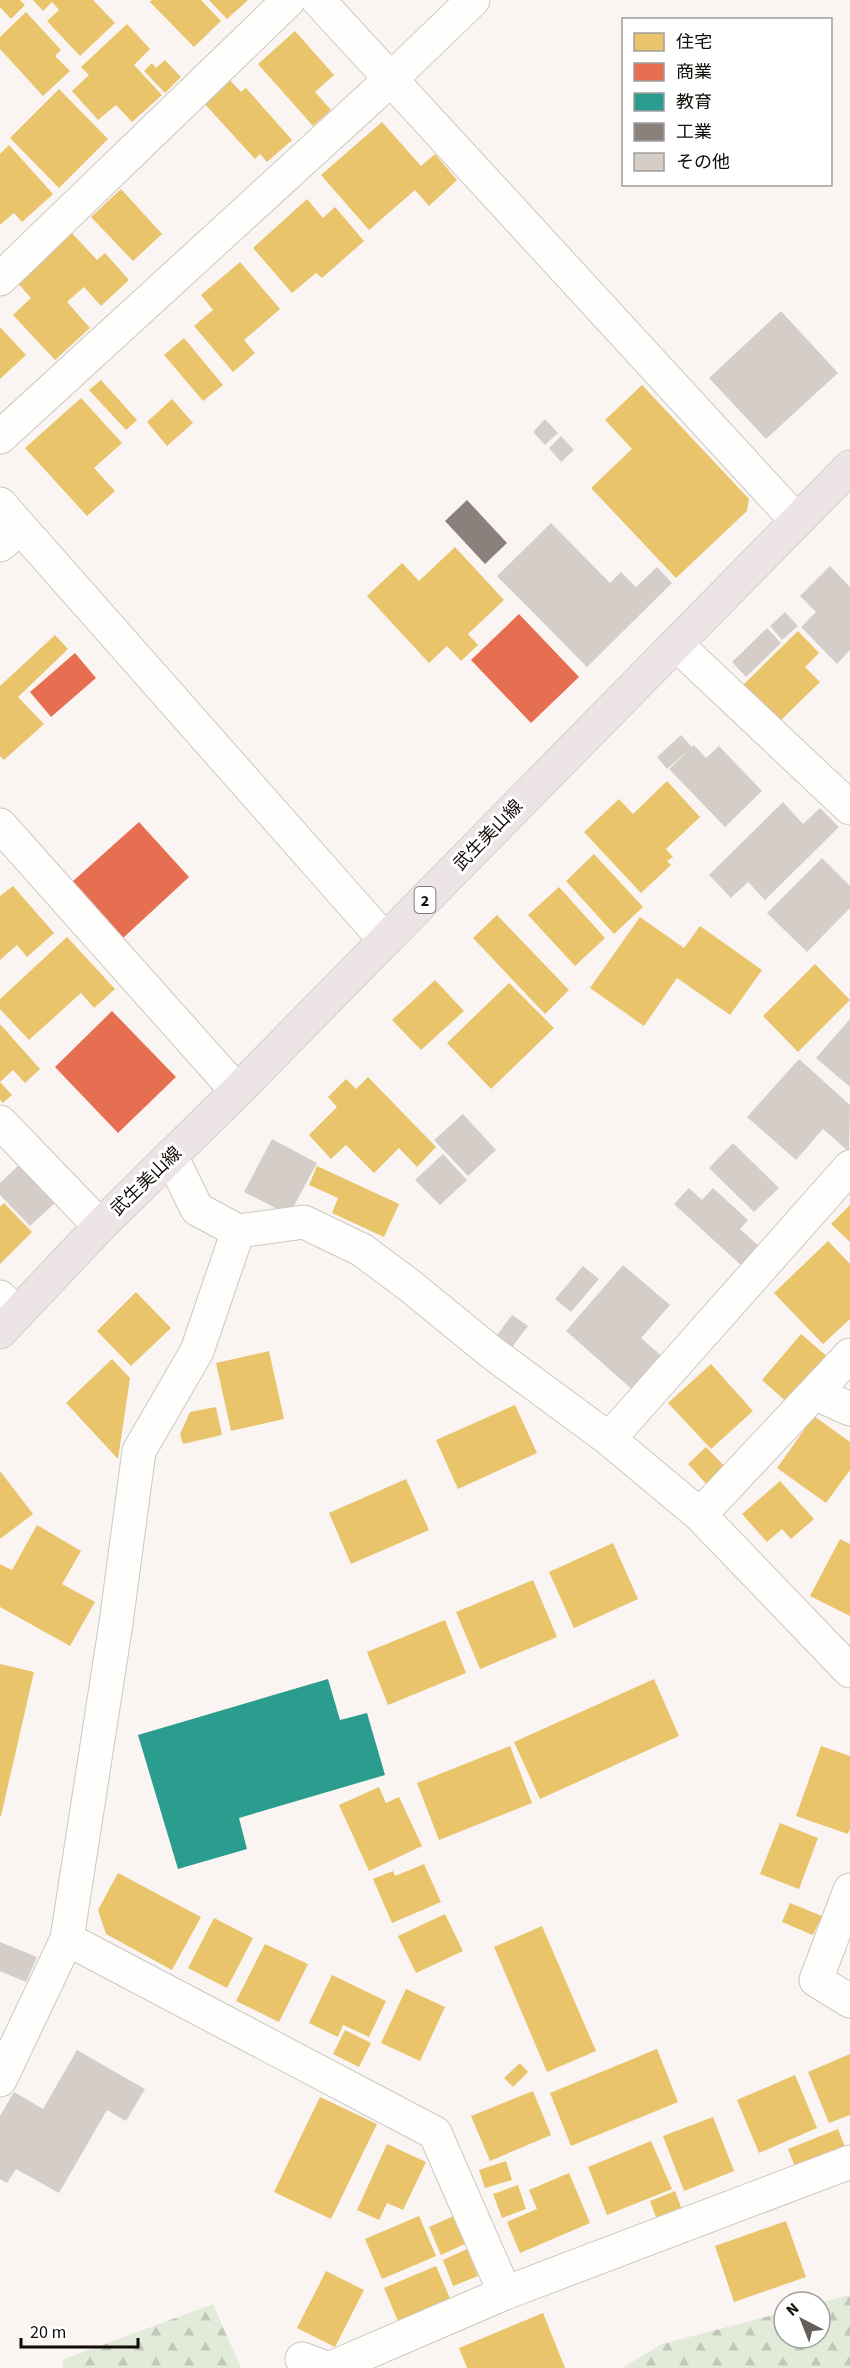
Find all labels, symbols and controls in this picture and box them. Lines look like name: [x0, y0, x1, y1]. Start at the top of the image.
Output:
legend: [622, 18, 832, 186]
text: 住宅: [676, 30, 712, 55]
text: 商業: [676, 60, 712, 85]
text: 教育: [676, 90, 712, 115]
text: 工業: [676, 120, 712, 145]
text: その他: [676, 150, 730, 175]
street label: 武生美山線: [448, 794, 529, 876]
road number: 2: [414, 887, 436, 913]
street label: 武生美山線: [105, 1141, 187, 1222]
north arrow: [772, 2290, 832, 2350]
text: N: [781, 2298, 804, 2321]
scale bar: [21, 2311, 138, 2349]
text: 20 m: [30, 2320, 66, 2345]

